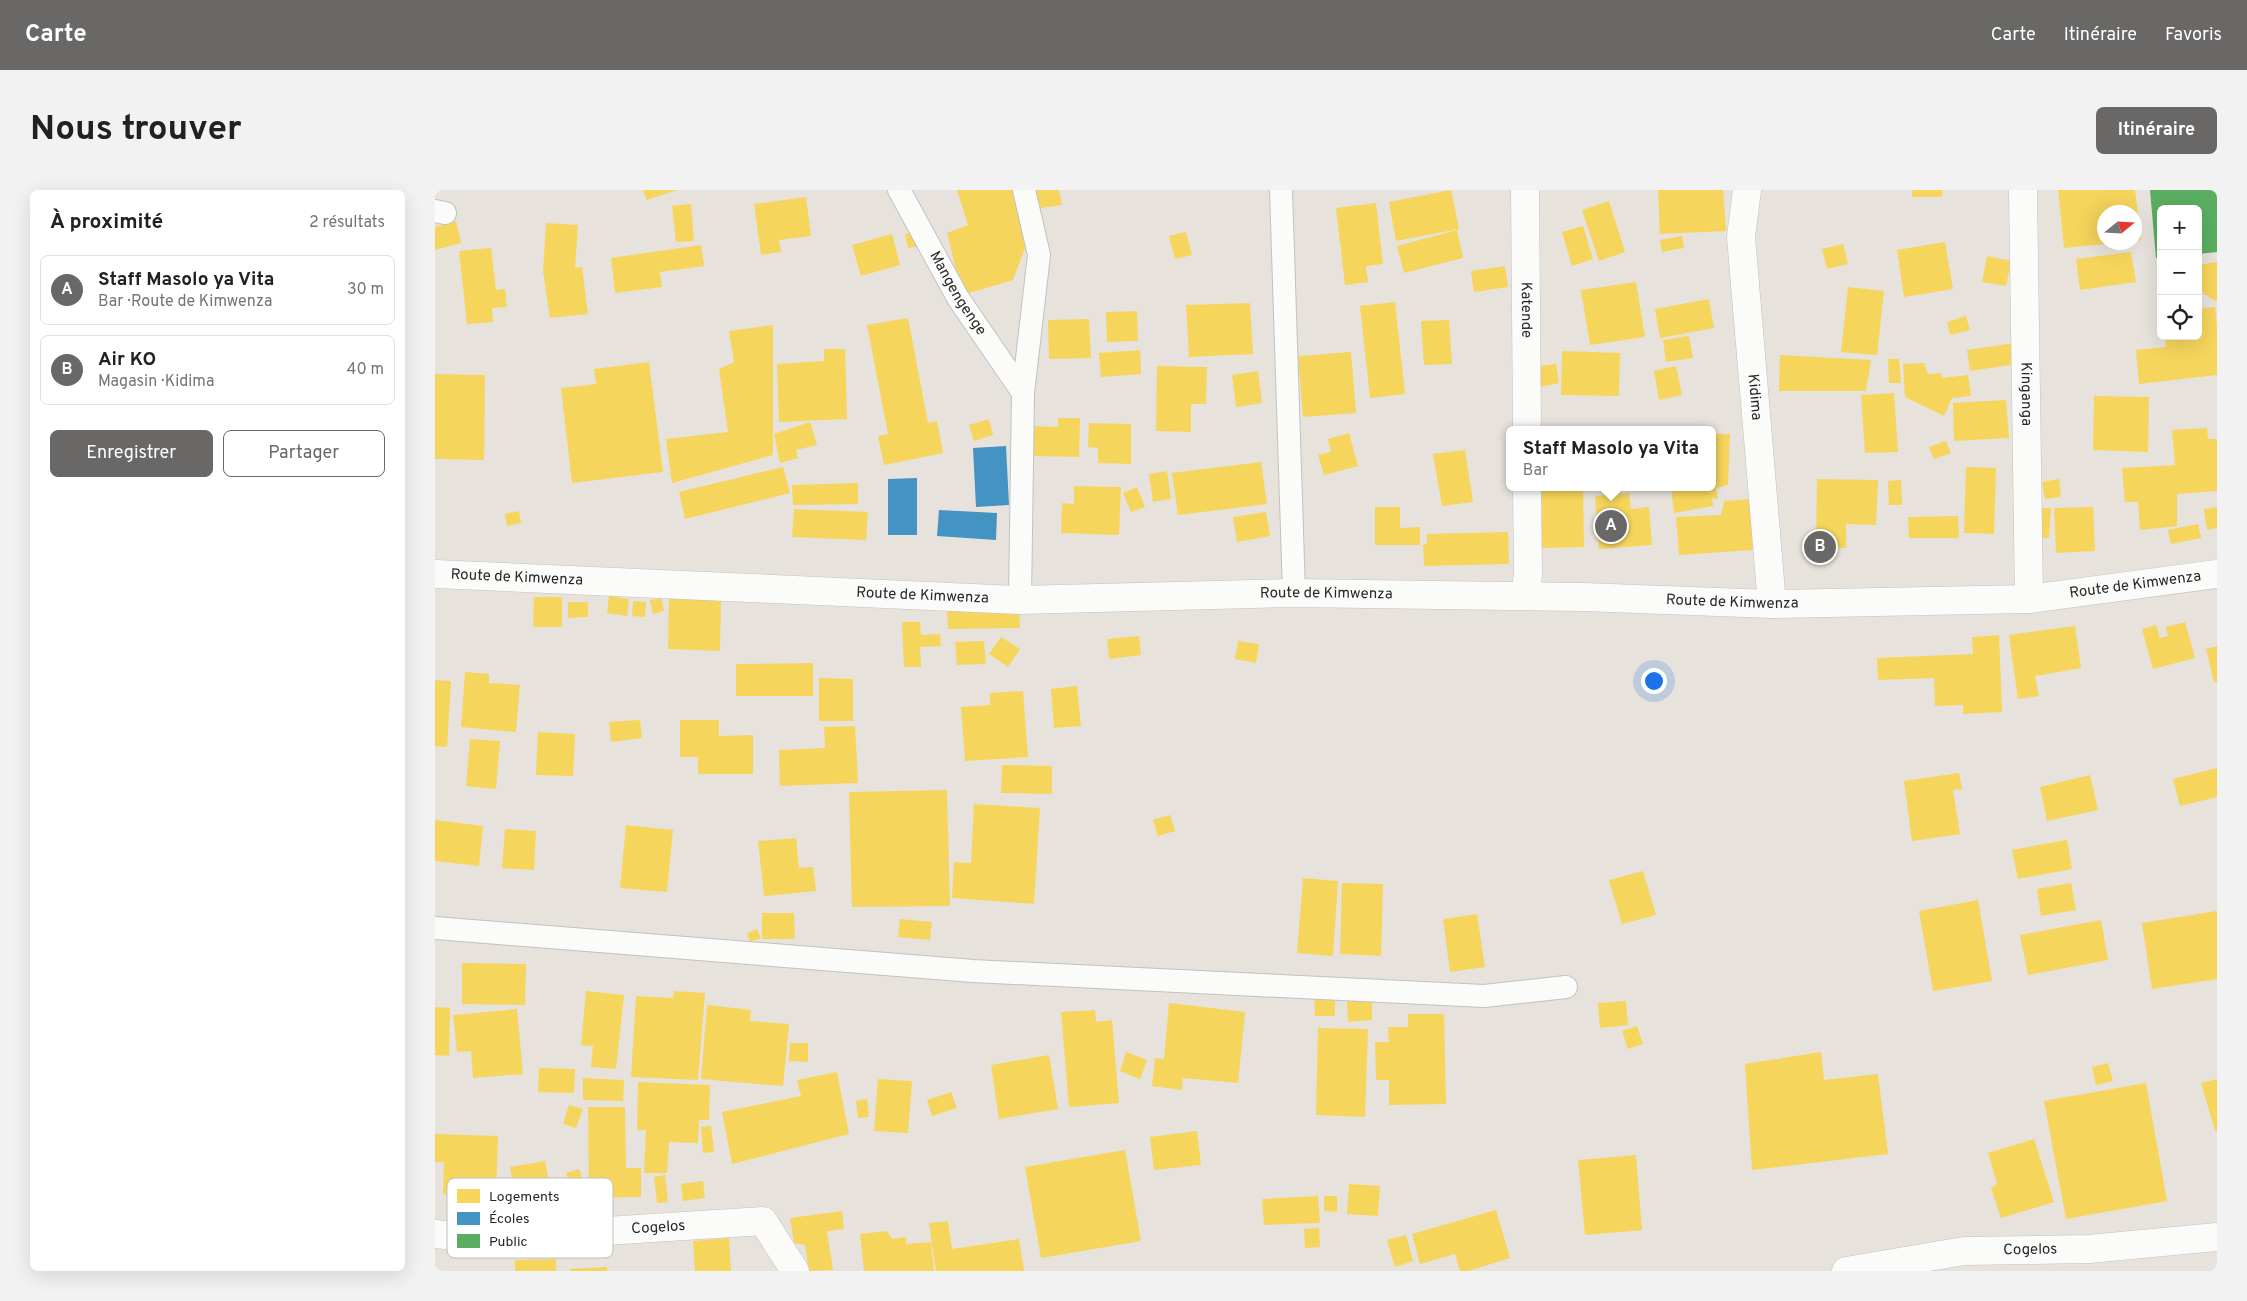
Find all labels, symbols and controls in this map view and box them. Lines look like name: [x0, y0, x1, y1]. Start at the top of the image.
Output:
text: Carte: [25, 20, 87, 50]
text: Carte: [1991, 24, 2036, 47]
text: Itinéraire: [2064, 24, 2137, 47]
text: Favoris: [2165, 24, 2222, 47]
button: Itinéraire: [2096, 107, 2217, 154]
text: Nous trouver: [30, 108, 242, 152]
north arrow: [2097, 205, 2142, 250]
map controls: [2157, 205, 2202, 340]
button: +: [2157, 205, 2202, 250]
text: À proximité: [50, 209, 163, 236]
text: 2 résultats: [309, 213, 385, 233]
street label: Mangengenge: [925, 248, 990, 339]
button: −: [2157, 250, 2202, 295]
text: Staff Masolo ya Vita: [98, 268, 274, 292]
text: A: [61, 280, 73, 300]
text: 30 m: [347, 280, 384, 300]
street label: Katende: [1516, 282, 1536, 338]
text: Bar · Route de Kimwenza: [98, 292, 272, 312]
button: locate: [2157, 295, 2202, 340]
text: Air KO: [98, 348, 156, 372]
text: B: [61, 360, 73, 380]
text: 40 m: [346, 360, 384, 380]
street label: Kinganga: [2016, 362, 2036, 426]
text: Magasin · Kidima: [98, 372, 214, 392]
street label: Kidima: [1743, 373, 1766, 421]
popup: [1506, 426, 1716, 491]
button: Enregistrer: [50, 430, 213, 477]
button: Partager: [223, 430, 385, 477]
text: Staff Masolo ya Vita: [1523, 437, 1699, 461]
text: Bar: [1523, 461, 1548, 481]
pin: A: [1595, 507, 1627, 545]
pin: B: [1804, 528, 1836, 566]
street label: Route de Kimwenza: [450, 565, 584, 590]
street label: Route de Kimwenza: [2068, 567, 2202, 603]
street label: Route de Kimwenza: [856, 583, 989, 608]
street label: Route de Kimwenza: [1260, 583, 1393, 604]
street label: Route de Kimwenza: [1666, 591, 1799, 614]
your location: [1641, 668, 1667, 694]
legend: [447, 1178, 613, 1258]
text: Logements: [489, 1189, 560, 1206]
text: Écoles: [489, 1210, 529, 1228]
street label: Cogelos: [631, 1216, 686, 1239]
text: Public: [489, 1234, 528, 1251]
street label: Cogelos: [2003, 1240, 2057, 1260]

